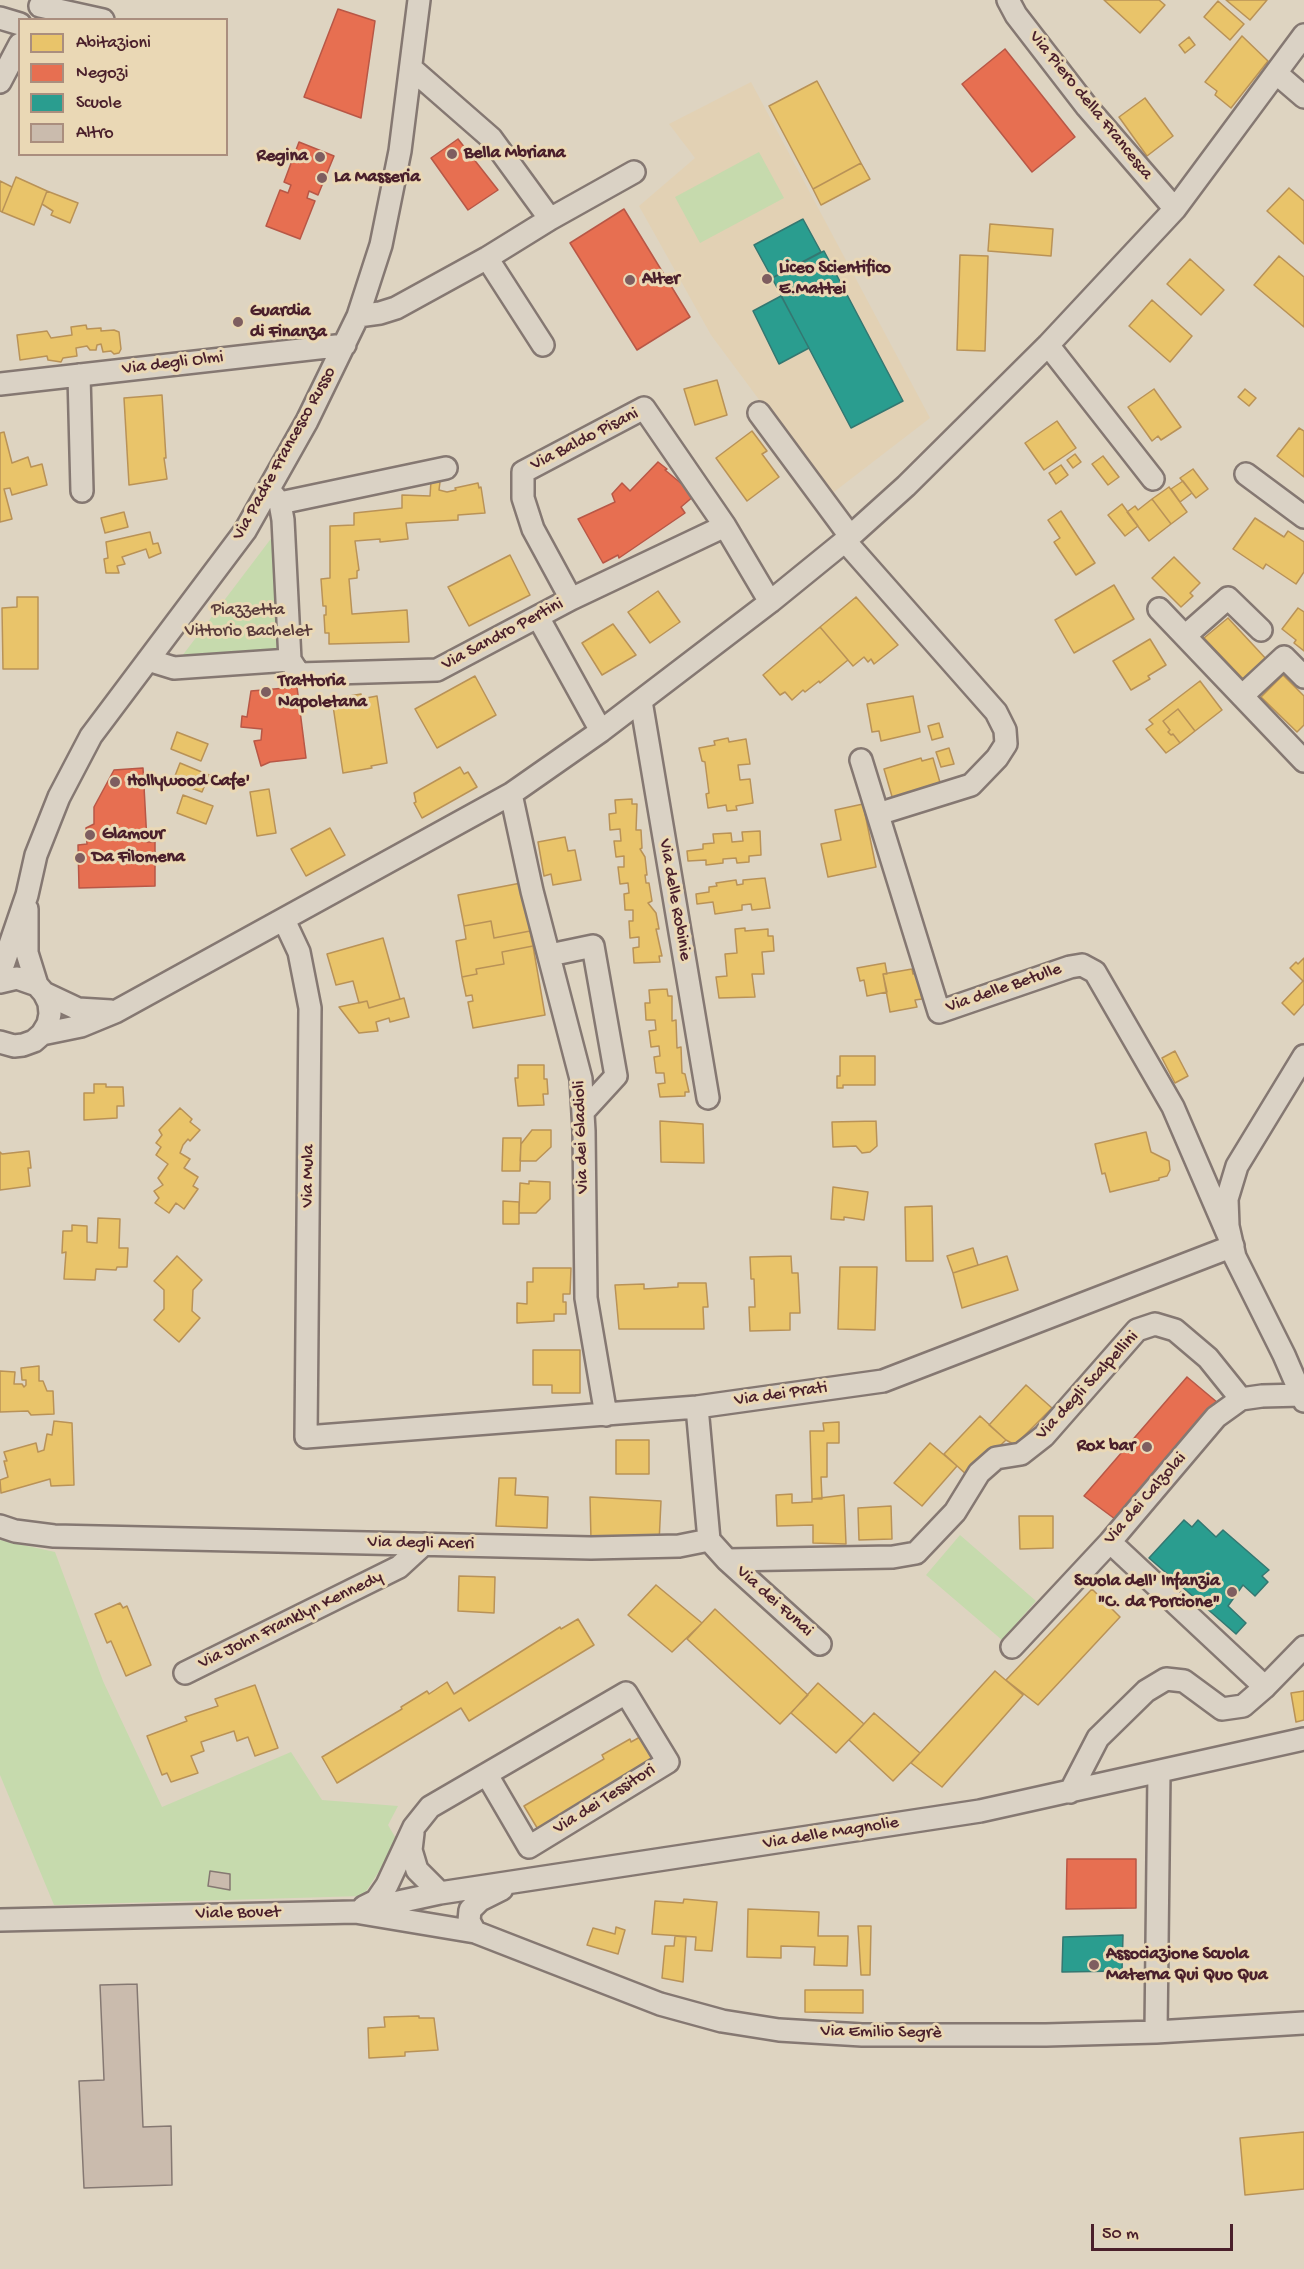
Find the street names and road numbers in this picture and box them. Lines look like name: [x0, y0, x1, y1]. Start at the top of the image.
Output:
street label: Via Piero della Francesca: [1023, 27, 1157, 185]
street label: Via degli Olmi: [121, 347, 225, 381]
street label: Via Padre Francesco Russo: [228, 364, 342, 544]
street label: Via Baldo Pisani: [527, 404, 643, 476]
street label: Via Sandro Pertini: [438, 594, 568, 676]
street label: Via delle Robinie: [653, 837, 695, 963]
street label: Via delle Betulle: [943, 959, 1065, 1019]
street label: Via dei Gladioli: [569, 1080, 595, 1194]
street label: Via Mula: [298, 1144, 320, 1208]
street label: Via degli Scalpellini: [1032, 1327, 1144, 1445]
street label: Via dei Prati: [733, 1378, 829, 1412]
street label: Via dei Calzolai: [1100, 1449, 1192, 1549]
street label: Via degli Aceri: [367, 1532, 475, 1556]
street label: Via dei Funai: [731, 1562, 817, 1642]
street label: Via John Franklyn Kennedy: [195, 1567, 387, 1675]
street label: Via dei Tessitori: [550, 1760, 660, 1840]
street label: Via delle Magnolie: [762, 1813, 900, 1855]
street label: Viale Bovet: [196, 1902, 280, 1926]
street label: Via Emilio Segrè: [820, 2021, 942, 2045]

